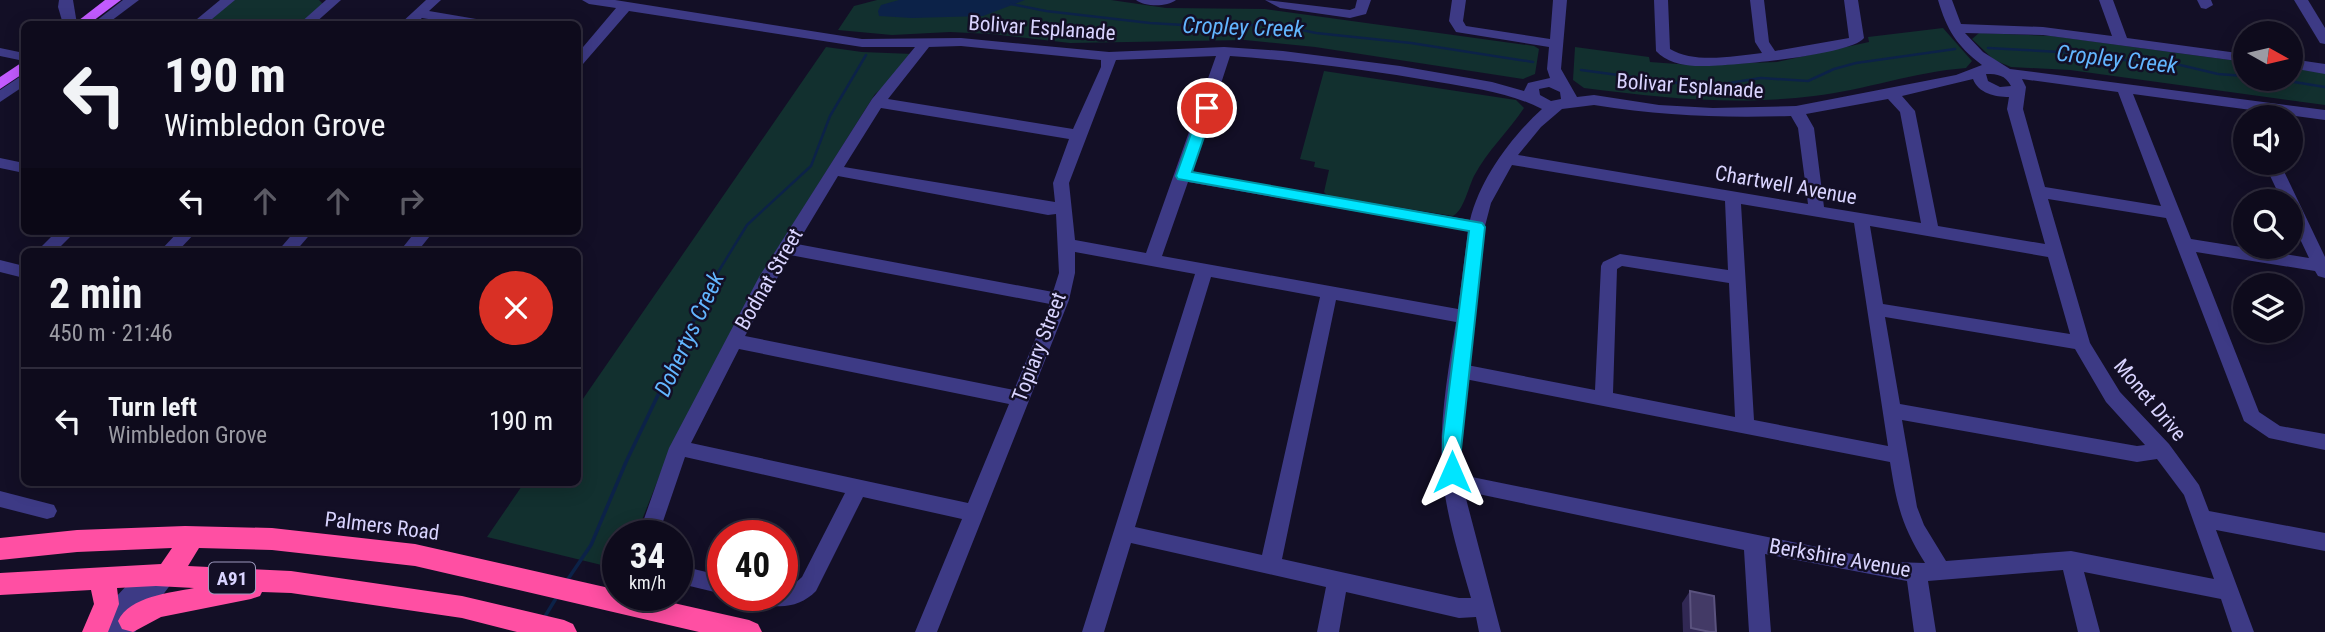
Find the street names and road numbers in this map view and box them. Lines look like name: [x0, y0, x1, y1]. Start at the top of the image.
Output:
street label: Bolivar Esplanade: [968, 11, 1117, 45]
street label: Bolivar Esplanade: [1616, 69, 1765, 103]
street label: Chartwell Avenue: [1713, 161, 1859, 209]
street label: Bodnat Street: [730, 224, 808, 334]
street label: Topiary Street: [1007, 289, 1071, 405]
street label: Monet Drive: [2109, 354, 2191, 446]
street label: Palmers Road: [323, 507, 441, 545]
street label: Berkshire Avenue: [1767, 534, 1913, 582]
road number: A91: [209, 562, 255, 594]

